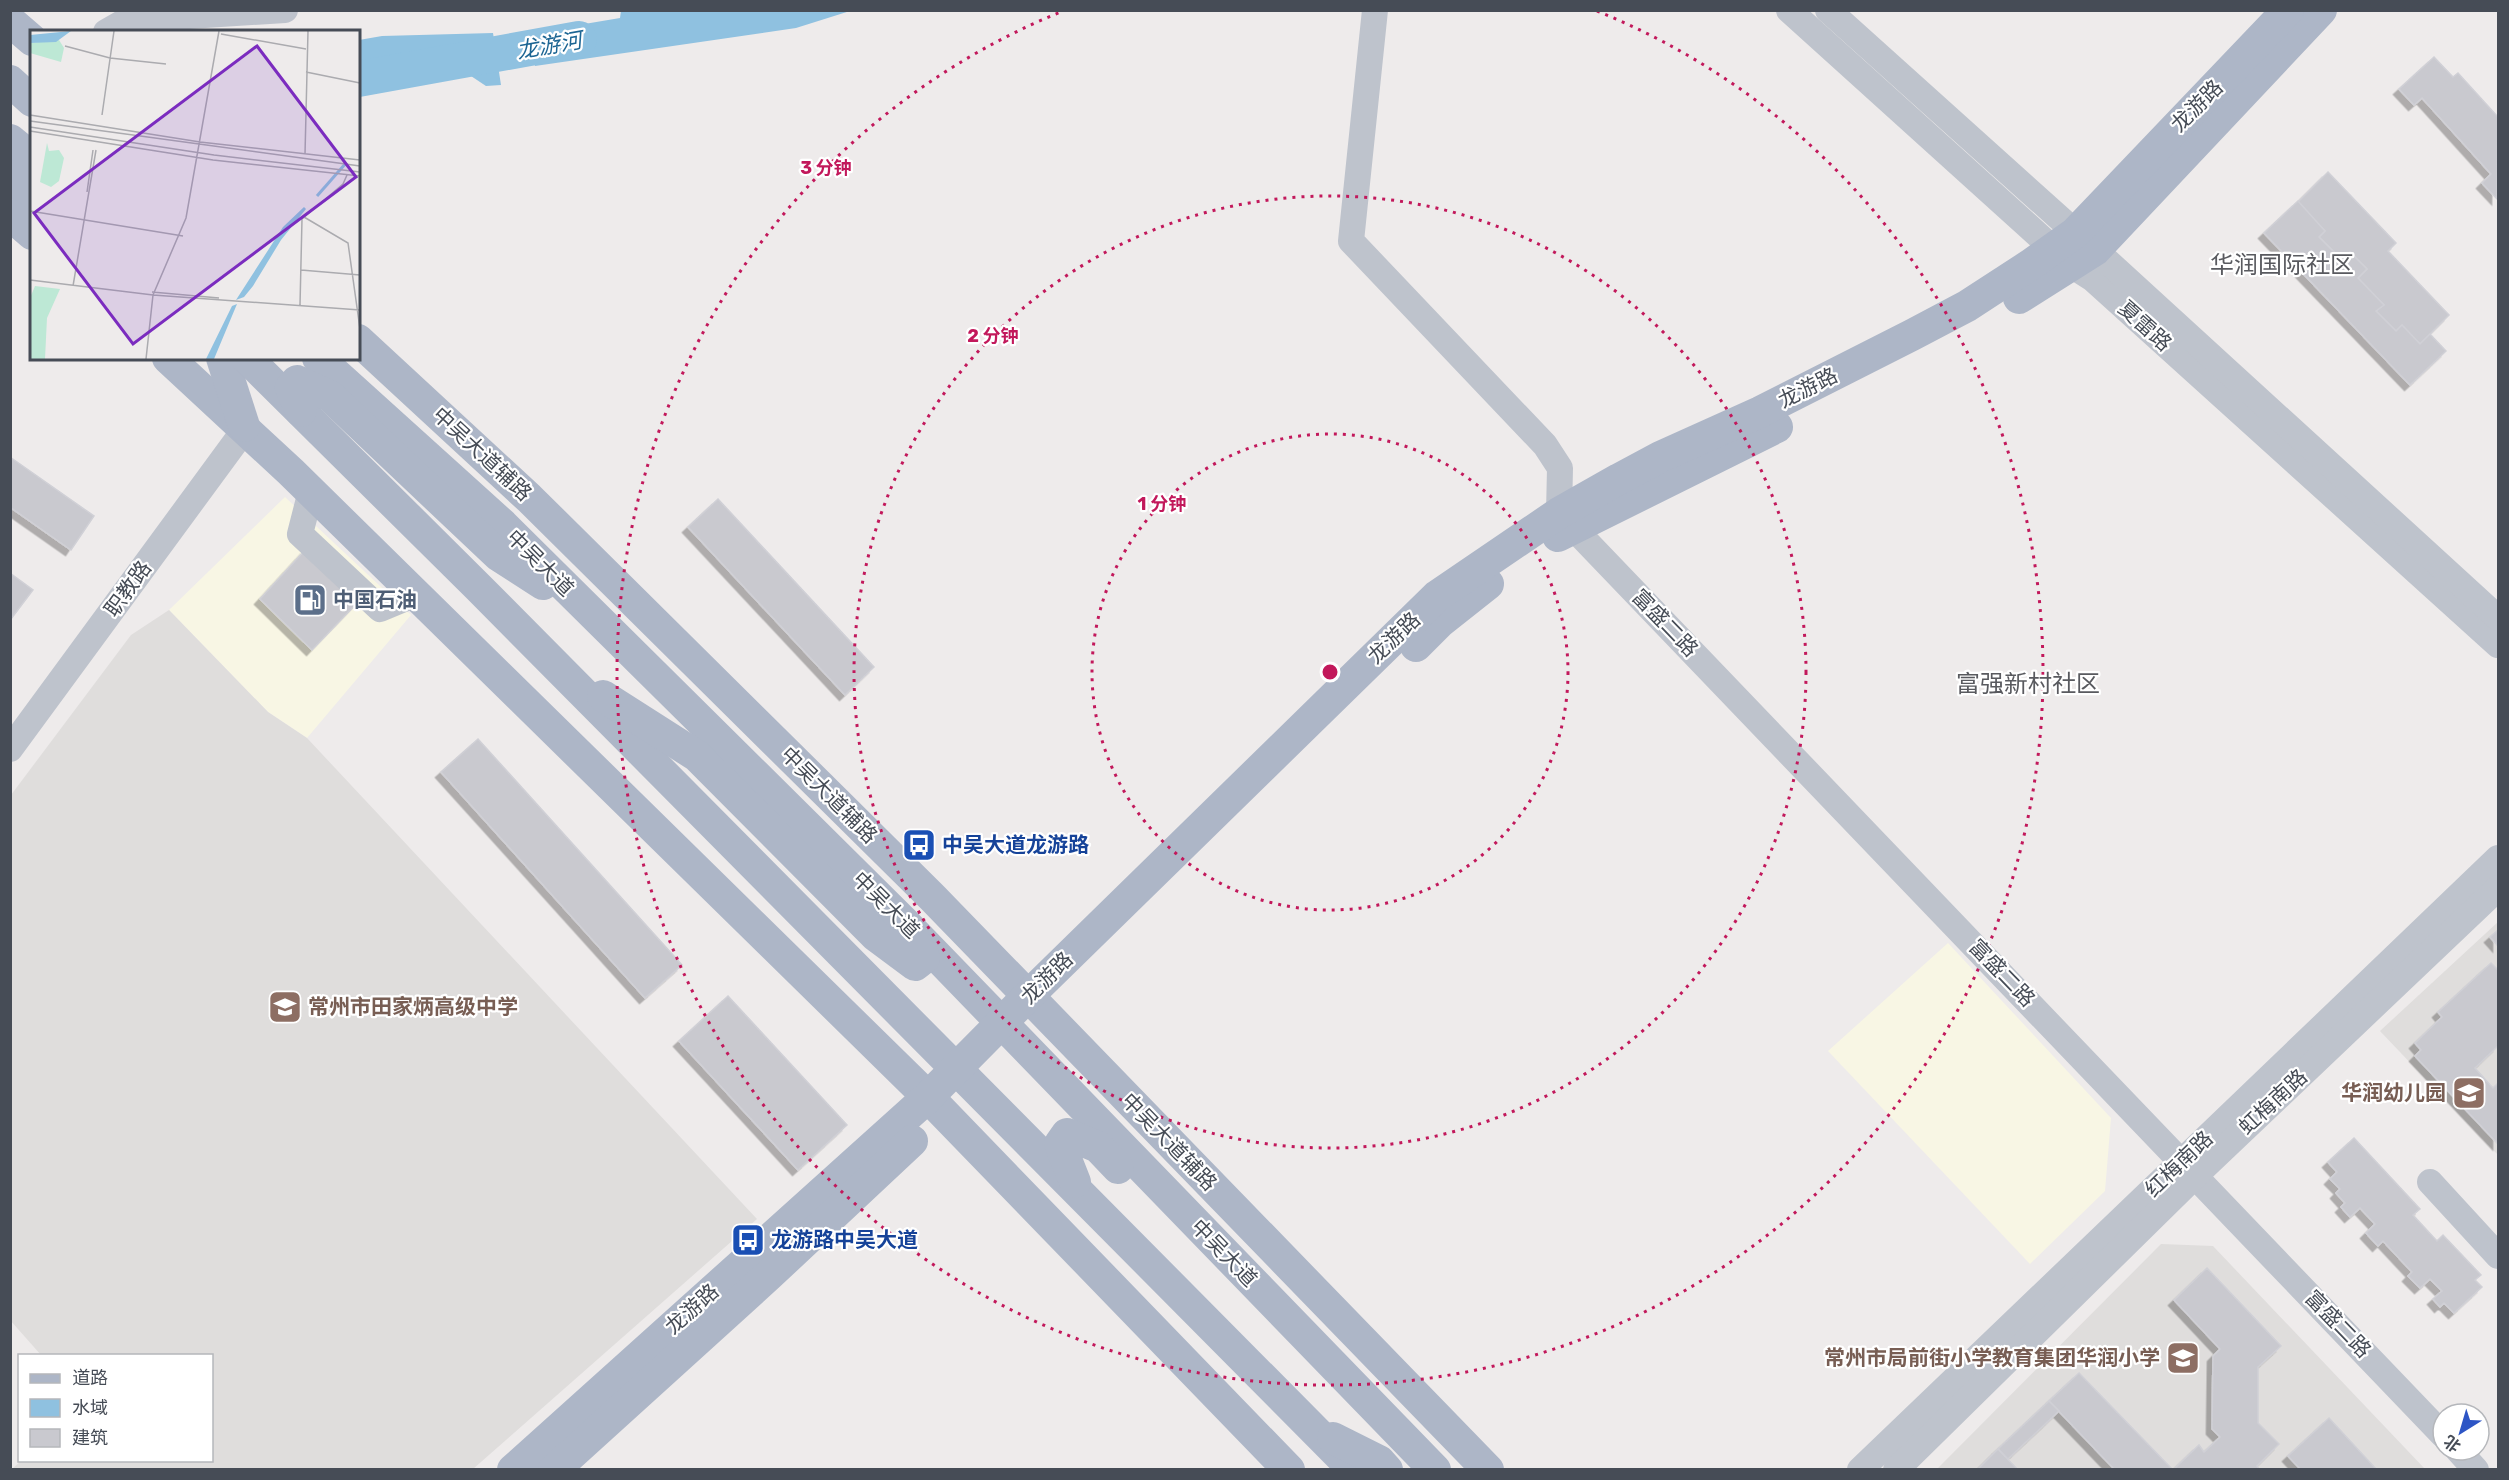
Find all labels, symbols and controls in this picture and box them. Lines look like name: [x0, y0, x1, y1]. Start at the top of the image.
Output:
water label: 龙游河: [514, 26, 588, 65]
inset map: [30, 30, 360, 360]
street label: 龙游路: [2166, 75, 2228, 137]
text: 3 分钟: [800, 157, 852, 179]
district label: 华润国际社区: [2210, 251, 2354, 279]
street label: 夏雷路: [2114, 295, 2177, 356]
text: 2 分钟: [967, 325, 1019, 347]
street label: 龙游路: [1774, 362, 1842, 413]
street label: 中吴大道辅路: [428, 402, 537, 506]
text: 1 分钟: [1138, 493, 1186, 515]
street label: 中吴大道: [502, 524, 579, 601]
street label: 职教路: [99, 556, 156, 622]
fuel station icon: 中国石油: [292, 582, 328, 618]
street label: 富盛二路: [1627, 584, 1704, 662]
place label: 中国石油: [333, 587, 417, 612]
street label: 龙游路: [1362, 607, 1425, 669]
centre of rings: [1320, 662, 1340, 682]
district label: 富强新村社区: [1956, 670, 2100, 698]
street label: 中吴大道辅路: [776, 741, 883, 848]
bus stop icon: 中吴大道龙游路: [901, 827, 937, 863]
place label: 中吴大道龙游路: [942, 832, 1089, 857]
street label: 中吴大道: [848, 866, 925, 943]
street label: 富盛二路: [1964, 934, 2041, 1012]
street label: 龙游路: [1016, 947, 1078, 1009]
school or university icon: 常州市田家炳高级中学: [267, 989, 303, 1025]
place label: 常州市田家炳高级中学: [308, 994, 518, 1019]
street label: 虹梅南路: [2233, 1064, 2312, 1139]
school or university icon: 华润幼儿园: [2451, 1075, 2487, 1111]
place label: 华润幼儿园: [2341, 1080, 2446, 1105]
street label: 中吴大道辅路: [1117, 1088, 1222, 1196]
street label: 红梅南路: [2140, 1125, 2218, 1202]
street label: 中吴大道: [1186, 1214, 1263, 1292]
bus stop icon: 龙游路中吴大道: [730, 1222, 766, 1258]
place label: 龙游路中吴大道: [771, 1227, 918, 1252]
street label: 龙游路: [660, 1278, 723, 1339]
street label: 富盛二路: [2300, 1285, 2377, 1363]
school or university icon: 常州市局前街小学教育集团华润小学: [2165, 1340, 2201, 1376]
place label: 常州市局前街小学教育集团华润小学: [1824, 1345, 2160, 1370]
legend: [18, 1354, 213, 1462]
text: 道路: [72, 1367, 108, 1389]
text: 水域: [72, 1397, 108, 1419]
north arrow: [2431, 1402, 2491, 1462]
text: 建筑: [72, 1427, 108, 1449]
text: 北: [2440, 1431, 2464, 1456]

